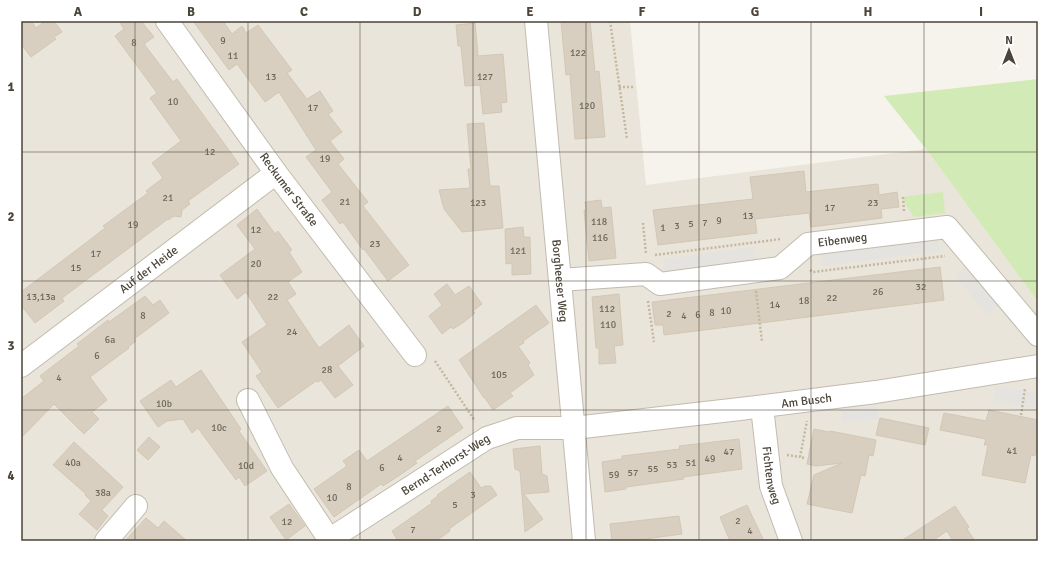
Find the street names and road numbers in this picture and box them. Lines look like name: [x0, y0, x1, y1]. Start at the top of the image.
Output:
street label: Reckumer Straße: [256, 150, 321, 230]
street label: Eibenweg: [817, 230, 868, 251]
street label: Borgheeser Weg: [548, 239, 571, 323]
street label: Auf der Heide: [117, 243, 181, 297]
street label: Am Busch: [780, 391, 833, 412]
street label: Bernd-Terhorst-Weg: [399, 431, 493, 499]
street label: Fichtenweg: [759, 445, 784, 507]

